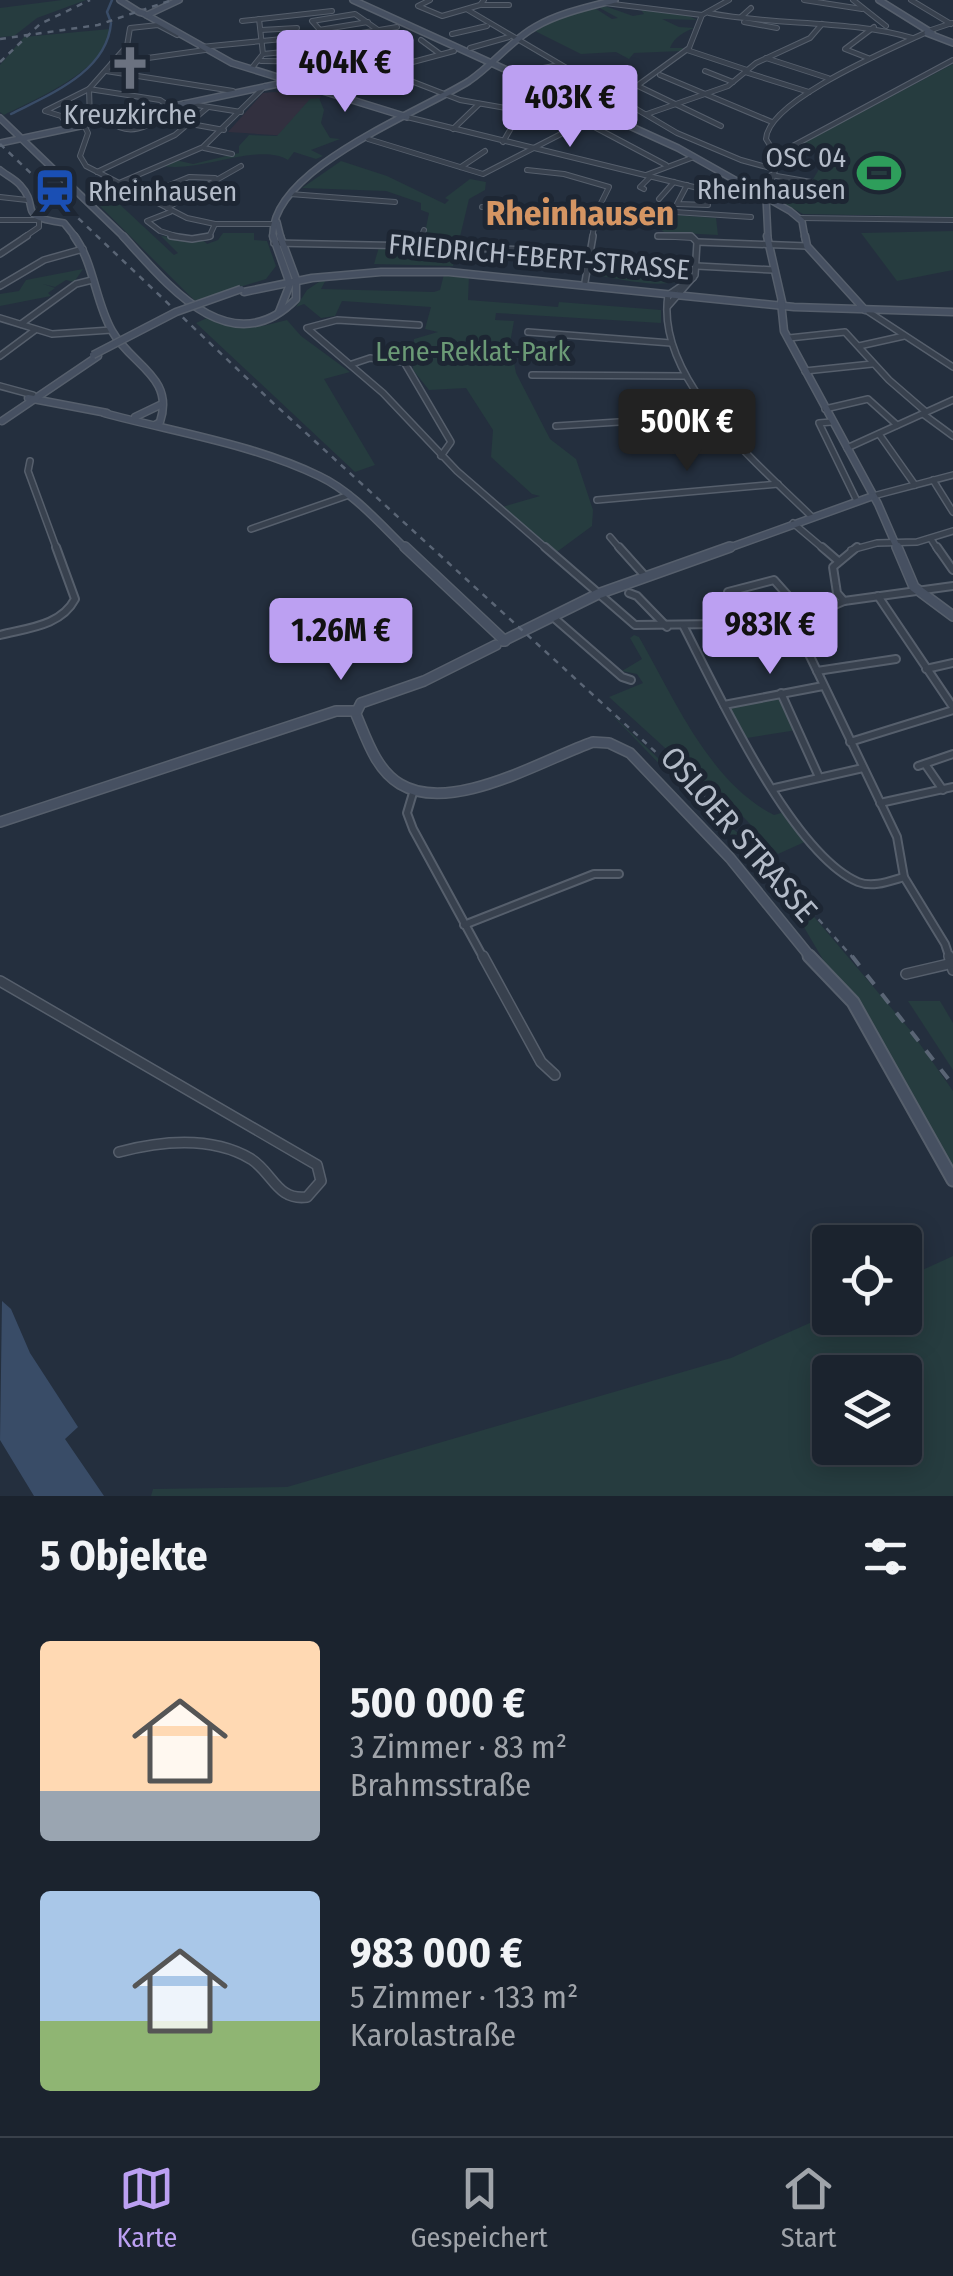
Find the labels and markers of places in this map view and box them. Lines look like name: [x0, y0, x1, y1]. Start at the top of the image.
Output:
pin: 404K €: [264, 30, 426, 115]
church icon: Kreuzkirche: [106, 44, 154, 92]
pin: 403K €: [489, 65, 651, 150]
place label: Kreuzkirche: [63, 98, 197, 131]
place label: OSC 04 Rheinhausen: [697, 141, 846, 206]
sports icon: OSC 04 Rheinhausen: [855, 149, 903, 197]
station icon: Rheinhausen: [31, 167, 79, 215]
place label: Rheinhausen: [88, 175, 237, 208]
pin: 500K €: [606, 389, 768, 474]
pin: 983K €: [689, 592, 851, 677]
pin: 1.26M €: [249, 598, 433, 683]

